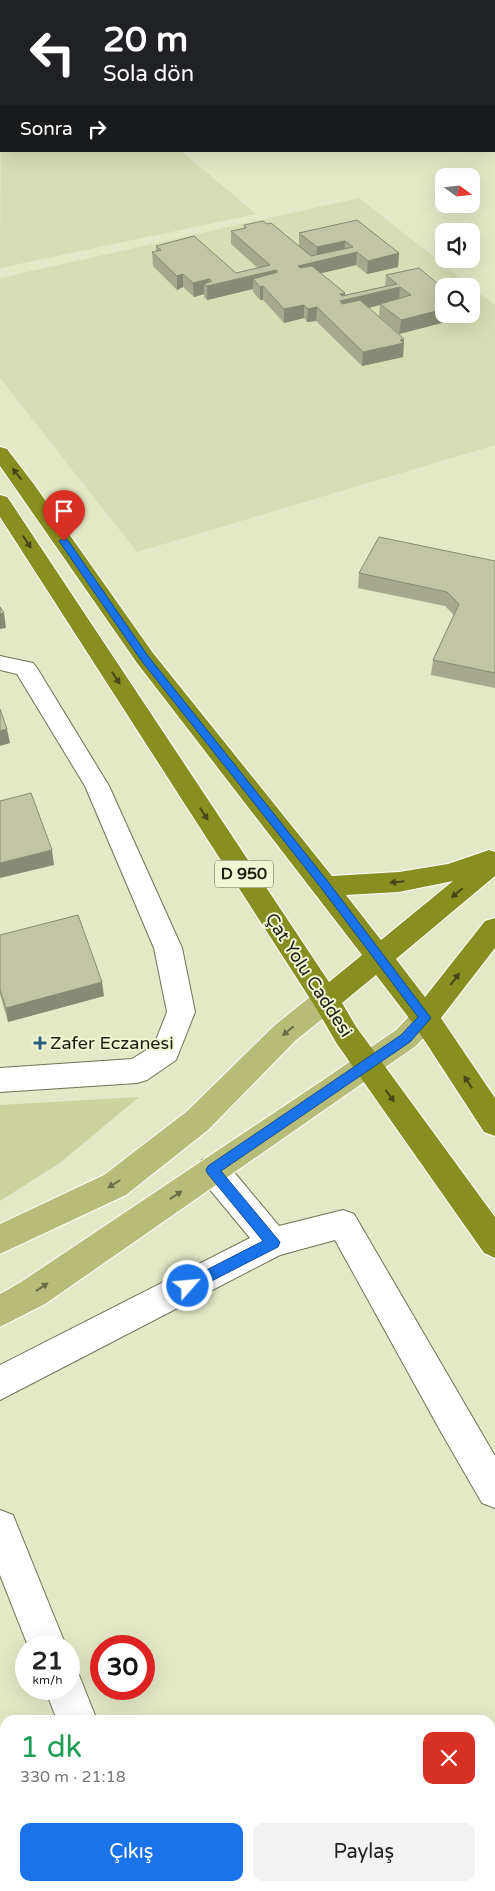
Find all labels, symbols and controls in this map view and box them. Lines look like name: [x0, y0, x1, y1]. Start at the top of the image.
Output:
text: 20 m: [103, 19, 188, 61]
icon: left: [20, 20, 85, 85]
text: Sola dön: [103, 61, 194, 87]
icon: right: [83, 115, 111, 143]
text: Sonra: [20, 118, 73, 140]
north arrow: [435, 168, 480, 212]
map controls: [435, 168, 480, 323]
button: sound: [435, 223, 480, 268]
button: search: [435, 278, 480, 323]
one-way arrow: [11, 468, 22, 481]
pin: [43, 490, 85, 541]
icon: arrive: [50, 497, 78, 525]
one-way arrow: [22, 535, 31, 549]
one-way arrow: [111, 671, 120, 685]
one-way arrow: [200, 807, 209, 821]
road number: D 950: [215, 861, 273, 888]
one-way arrow: [389, 878, 405, 886]
one-way arrow: [451, 887, 464, 898]
street label: Çat Yolu Caddesi: [261, 909, 357, 1041]
one-way arrow: [450, 973, 461, 986]
one-way arrow: [282, 1025, 295, 1036]
place label: Zafer Eczanesi: [50, 1032, 174, 1054]
marker: Zafer Eczanesi: [34, 1037, 46, 1049]
one-way arrow: [463, 1076, 473, 1089]
one-way arrow: [385, 1089, 395, 1103]
one-way arrow: [108, 1180, 121, 1189]
one-way arrow: [170, 1190, 183, 1200]
position arrow: [161, 1259, 213, 1311]
one-way arrow: [36, 1282, 49, 1291]
speed limit sign: 30: [90, 1635, 155, 1700]
text: 21: [32, 1646, 63, 1676]
text: km/h: [32, 1673, 63, 1687]
text: 1 dk: [20, 1729, 82, 1766]
button: close: [423, 1732, 475, 1784]
text: 330 m · 21:18: [20, 1767, 126, 1787]
button: Çıkış: [20, 1823, 243, 1881]
button: Paylaş: [253, 1823, 475, 1881]

